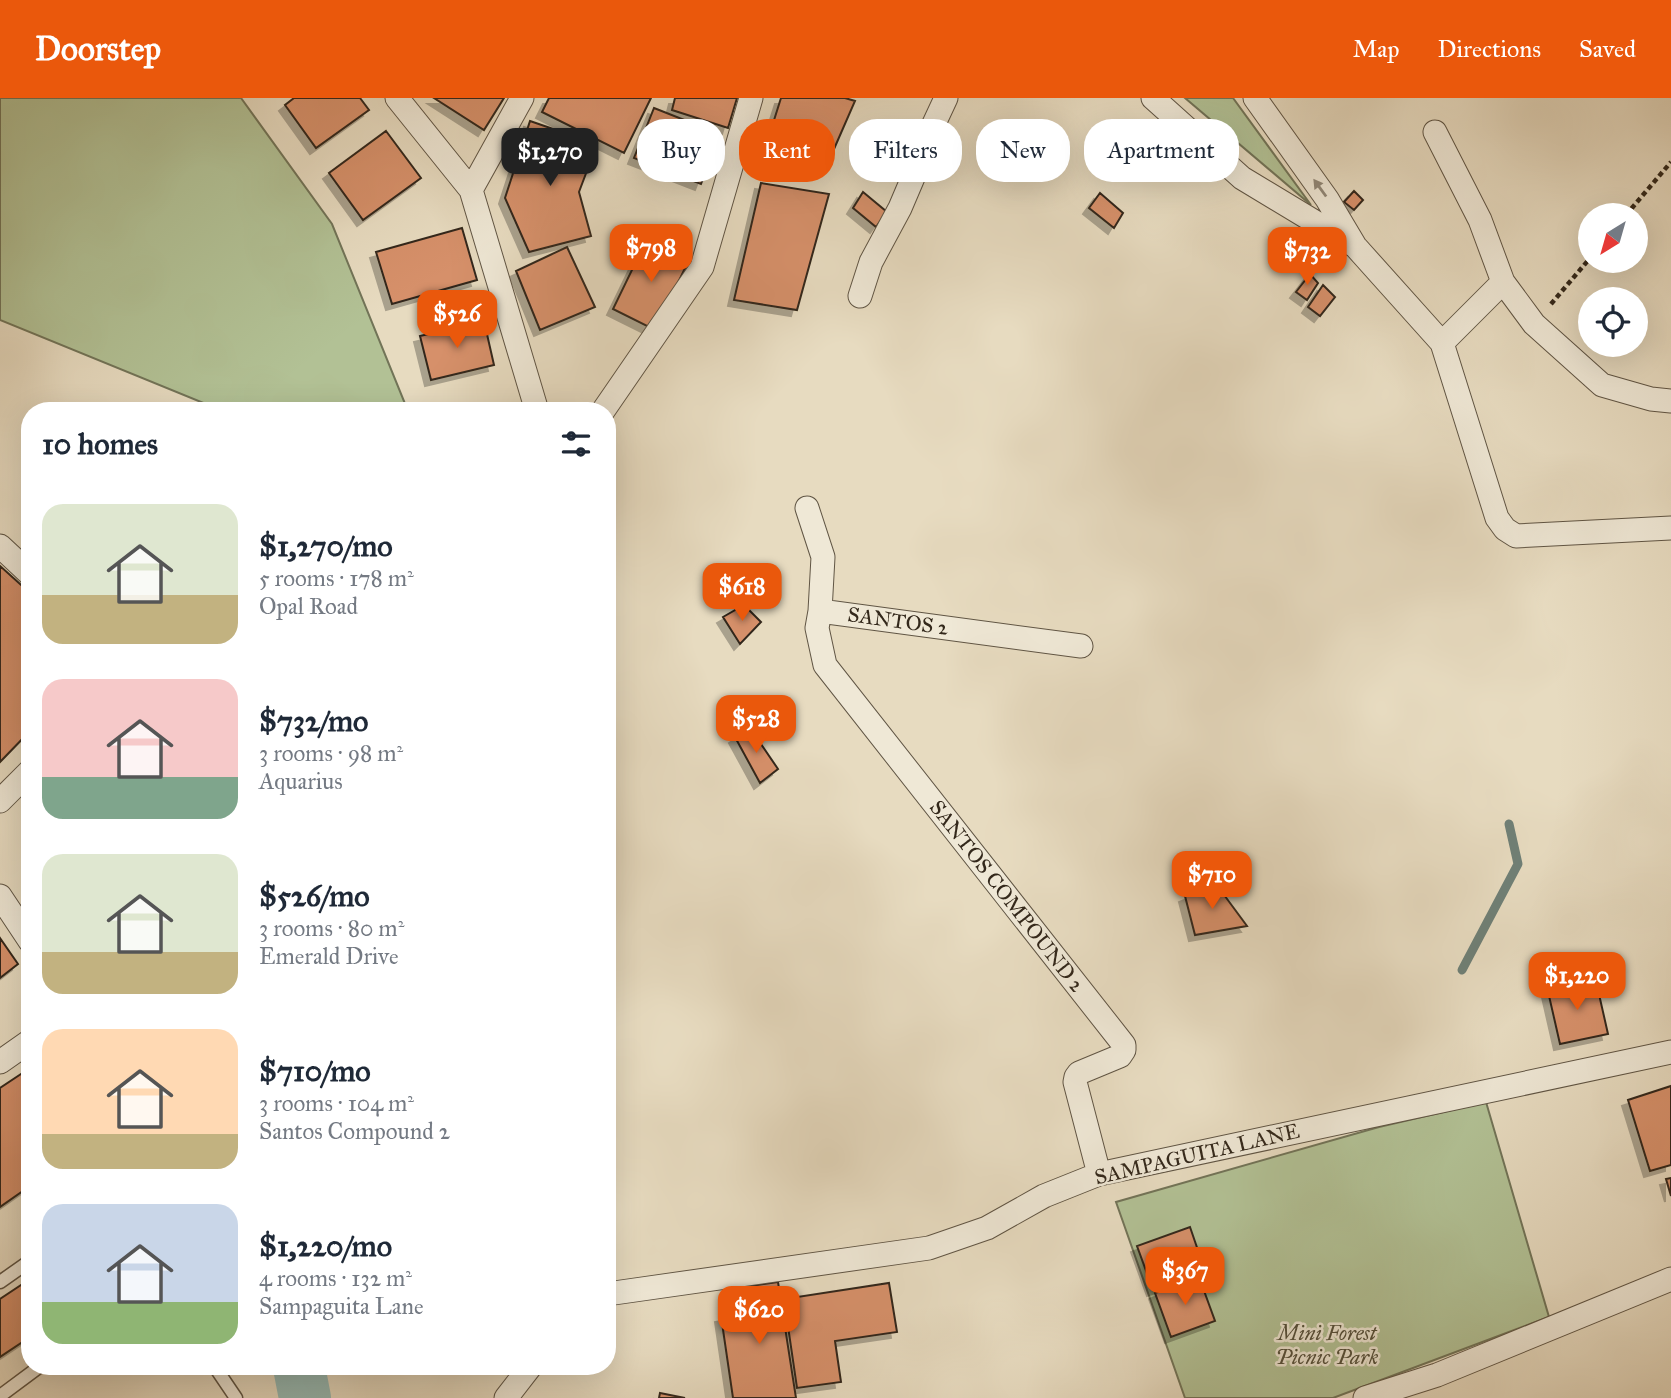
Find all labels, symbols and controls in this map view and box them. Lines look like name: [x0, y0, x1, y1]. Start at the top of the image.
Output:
text: Doorstep: [35, 29, 161, 69]
text: Map: [1353, 34, 1400, 64]
text: Directions: [1438, 34, 1541, 64]
text: Saved: [1579, 34, 1636, 64]
chip: Buy: [637, 119, 725, 182]
chip: Rent: [739, 119, 835, 182]
chip: Filters: [849, 119, 962, 182]
chip: New: [976, 119, 1070, 182]
chip: Apartment: [1084, 119, 1239, 182]
pin: $1,270: [493, 129, 607, 188]
text: $1,270: [517, 137, 583, 165]
one-way arrow: [1313, 179, 1327, 197]
north arrow: [1578, 203, 1648, 273]
map controls: [1578, 203, 1648, 357]
pin: $798: [610, 225, 692, 284]
pin: $732: [1266, 228, 1348, 287]
text: $798: [626, 233, 676, 261]
text: $732: [1284, 236, 1330, 264]
button: locate: [1578, 287, 1648, 357]
pin: $526: [416, 290, 498, 350]
text: $526: [433, 299, 481, 327]
icon: filters: [557, 425, 595, 463]
text: 10 homes: [42, 426, 158, 462]
text: $1,270/mo: [259, 528, 393, 564]
icon: home: [98, 532, 182, 616]
text: 5 rooms · 178 m²: [259, 564, 414, 592]
pin: $618: [701, 564, 783, 623]
text: $618: [719, 572, 765, 600]
text: Opal Road: [259, 592, 358, 620]
street label: SANTOS 2: [846, 601, 951, 641]
pin: $528: [715, 696, 797, 755]
text: $732/mo: [259, 703, 368, 739]
text: $528: [732, 704, 780, 732]
icon: home: [98, 707, 182, 791]
text: 3 rooms · 98 m²: [259, 739, 403, 767]
text: Aquarius: [259, 767, 343, 795]
street label: SANTOS COMPOUND 2: [924, 795, 1090, 998]
pin: $710: [1171, 852, 1253, 911]
text: $710: [1188, 860, 1236, 888]
text: $526/mo: [259, 878, 370, 914]
icon: home: [98, 882, 182, 966]
text: 3 rooms · 80 m²: [259, 914, 404, 942]
text: Emerald Drive: [259, 942, 398, 970]
pin: $1,220: [1520, 953, 1634, 1012]
text: $1,220: [1545, 961, 1609, 989]
text: $710/mo: [259, 1053, 371, 1089]
icon: home: [98, 1057, 182, 1141]
text: 3 rooms · 104 m²: [259, 1089, 414, 1117]
text: Santos Compound 2: [259, 1117, 450, 1145]
street label: SAMPAGUITA LANE: [1092, 1118, 1302, 1190]
text: $1,220/mo: [259, 1228, 392, 1264]
icon: home: [98, 1232, 182, 1316]
pin: $367: [1144, 1248, 1226, 1307]
text: $367: [1161, 1256, 1209, 1284]
text: 4 rooms · 132 m²: [259, 1264, 412, 1292]
pin: $620: [718, 1286, 800, 1346]
text: Sampaguita Lane: [259, 1292, 423, 1320]
text: $620: [734, 1295, 784, 1323]
park label: Mini Forest Picnic Park: [1276, 1320, 1379, 1370]

